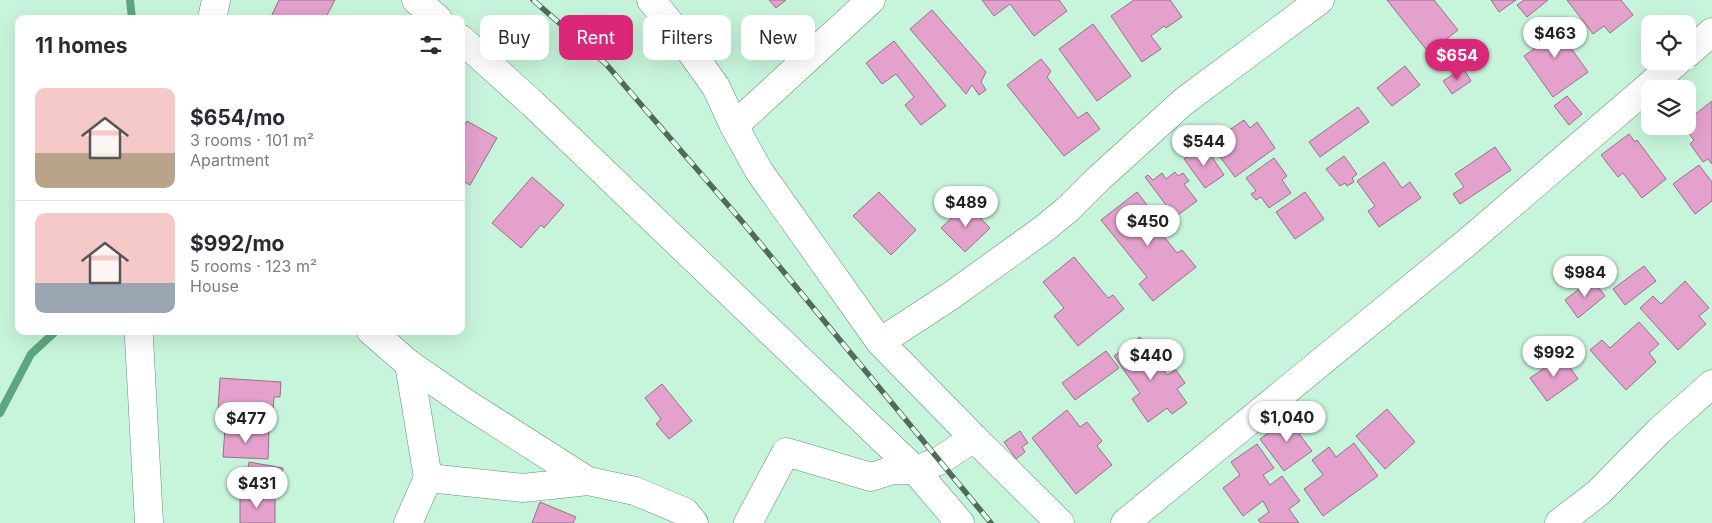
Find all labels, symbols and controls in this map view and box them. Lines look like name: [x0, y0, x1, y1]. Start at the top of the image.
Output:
chip: Buy: [480, 15, 549, 60]
chip: Rent: [559, 15, 633, 60]
chip: Filters: [643, 15, 731, 60]
chip: New: [741, 15, 815, 60]
map controls: [1641, 15, 1696, 135]
button: locate: [1641, 15, 1696, 70]
pin: $463: [1525, 17, 1585, 59]
text: $463: [1534, 23, 1576, 43]
icon: filters: [417, 31, 445, 59]
text: 11 homes: [35, 33, 127, 58]
pin: $654: [1427, 38, 1487, 81]
text: $654: [1436, 45, 1478, 65]
button: layers: [1641, 80, 1696, 135]
text: $654/mo: [190, 105, 285, 130]
icon: home: [75, 108, 135, 168]
pin: $544: [1174, 124, 1234, 167]
text: 3 rooms · 101 m²: [190, 130, 314, 150]
text: $544: [1183, 131, 1225, 151]
text: Apartment: [190, 150, 270, 170]
pin: $489: [936, 186, 996, 228]
text: $489: [945, 192, 987, 212]
pin: $450: [1118, 204, 1178, 247]
text: $450: [1127, 211, 1169, 231]
text: $992/mo: [190, 231, 284, 256]
icon: home: [75, 233, 135, 293]
text: 5 rooms · 123 m²: [190, 256, 317, 276]
pin: $984: [1555, 256, 1615, 298]
text: $984: [1564, 262, 1606, 282]
text: House: [190, 276, 239, 296]
pin: $992: [1524, 336, 1584, 378]
pin: $440: [1121, 338, 1181, 381]
text: $992: [1533, 342, 1575, 362]
text: $440: [1130, 345, 1172, 365]
pin: $1,040: [1246, 400, 1328, 443]
pin: $477: [216, 402, 276, 444]
text: $1,040: [1260, 407, 1314, 427]
text: $477: [226, 408, 266, 428]
pin: $431: [227, 466, 287, 509]
text: $431: [238, 473, 276, 493]

